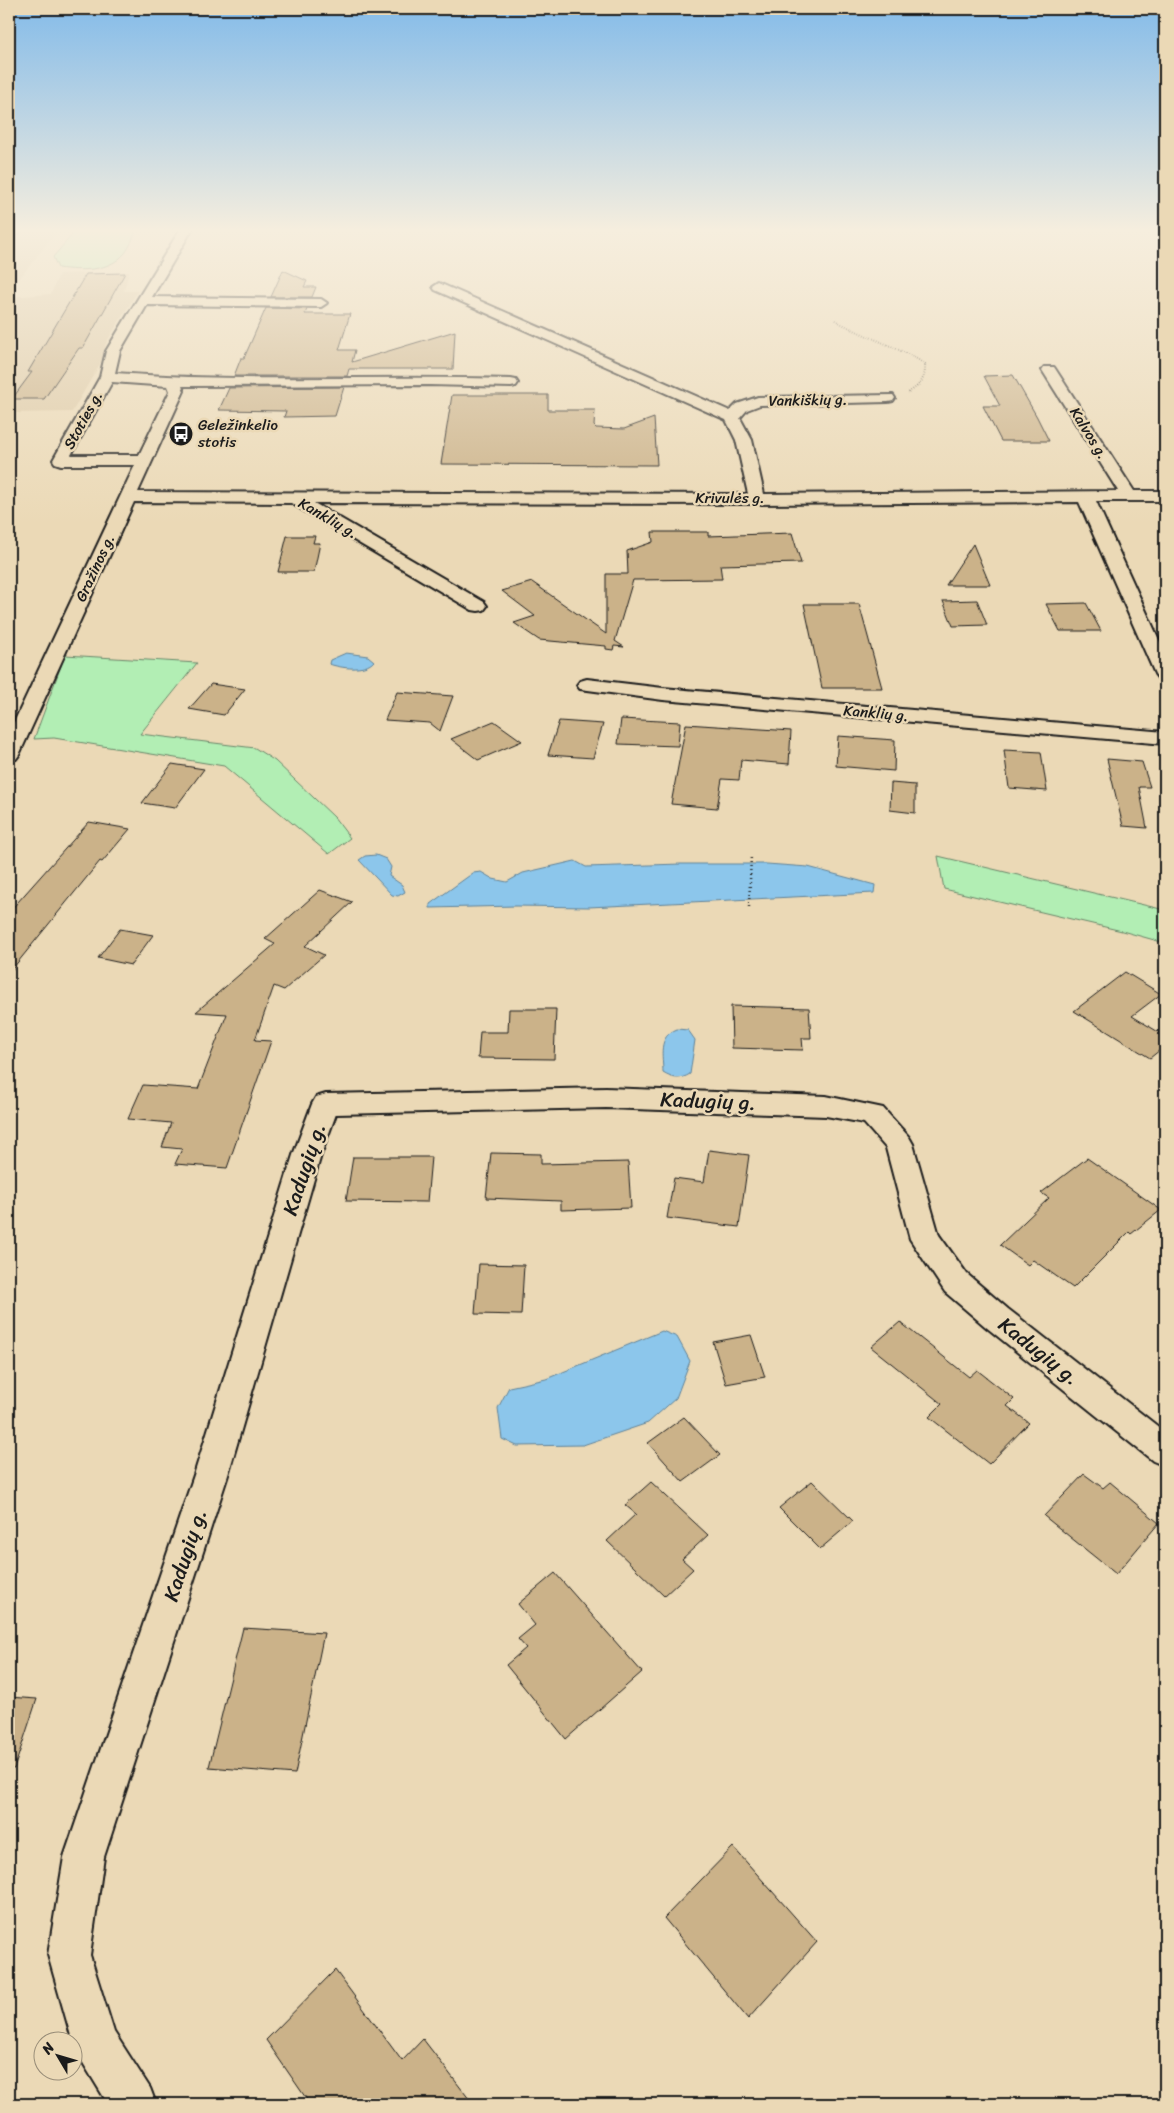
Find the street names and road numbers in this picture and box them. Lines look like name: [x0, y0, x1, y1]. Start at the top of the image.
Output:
street label: Stoties g.: [56, 386, 110, 454]
street label: Vankiškių g.: [768, 386, 848, 414]
street label: Kalvos g.: [1063, 402, 1115, 464]
street label: Krivulės g.: [695, 485, 765, 511]
street label: Kanklių g.: [293, 490, 363, 546]
street label: Gražinos g.: [68, 530, 122, 606]
street label: Kanklių g.: [842, 697, 910, 729]
street label: Kadugių g.: [660, 1080, 756, 1122]
street label: Kadugių g.: [271, 1118, 337, 1220]
street label: Kadugių g.: [990, 1307, 1088, 1395]
street label: Kadugių g.: [152, 1504, 218, 1606]

